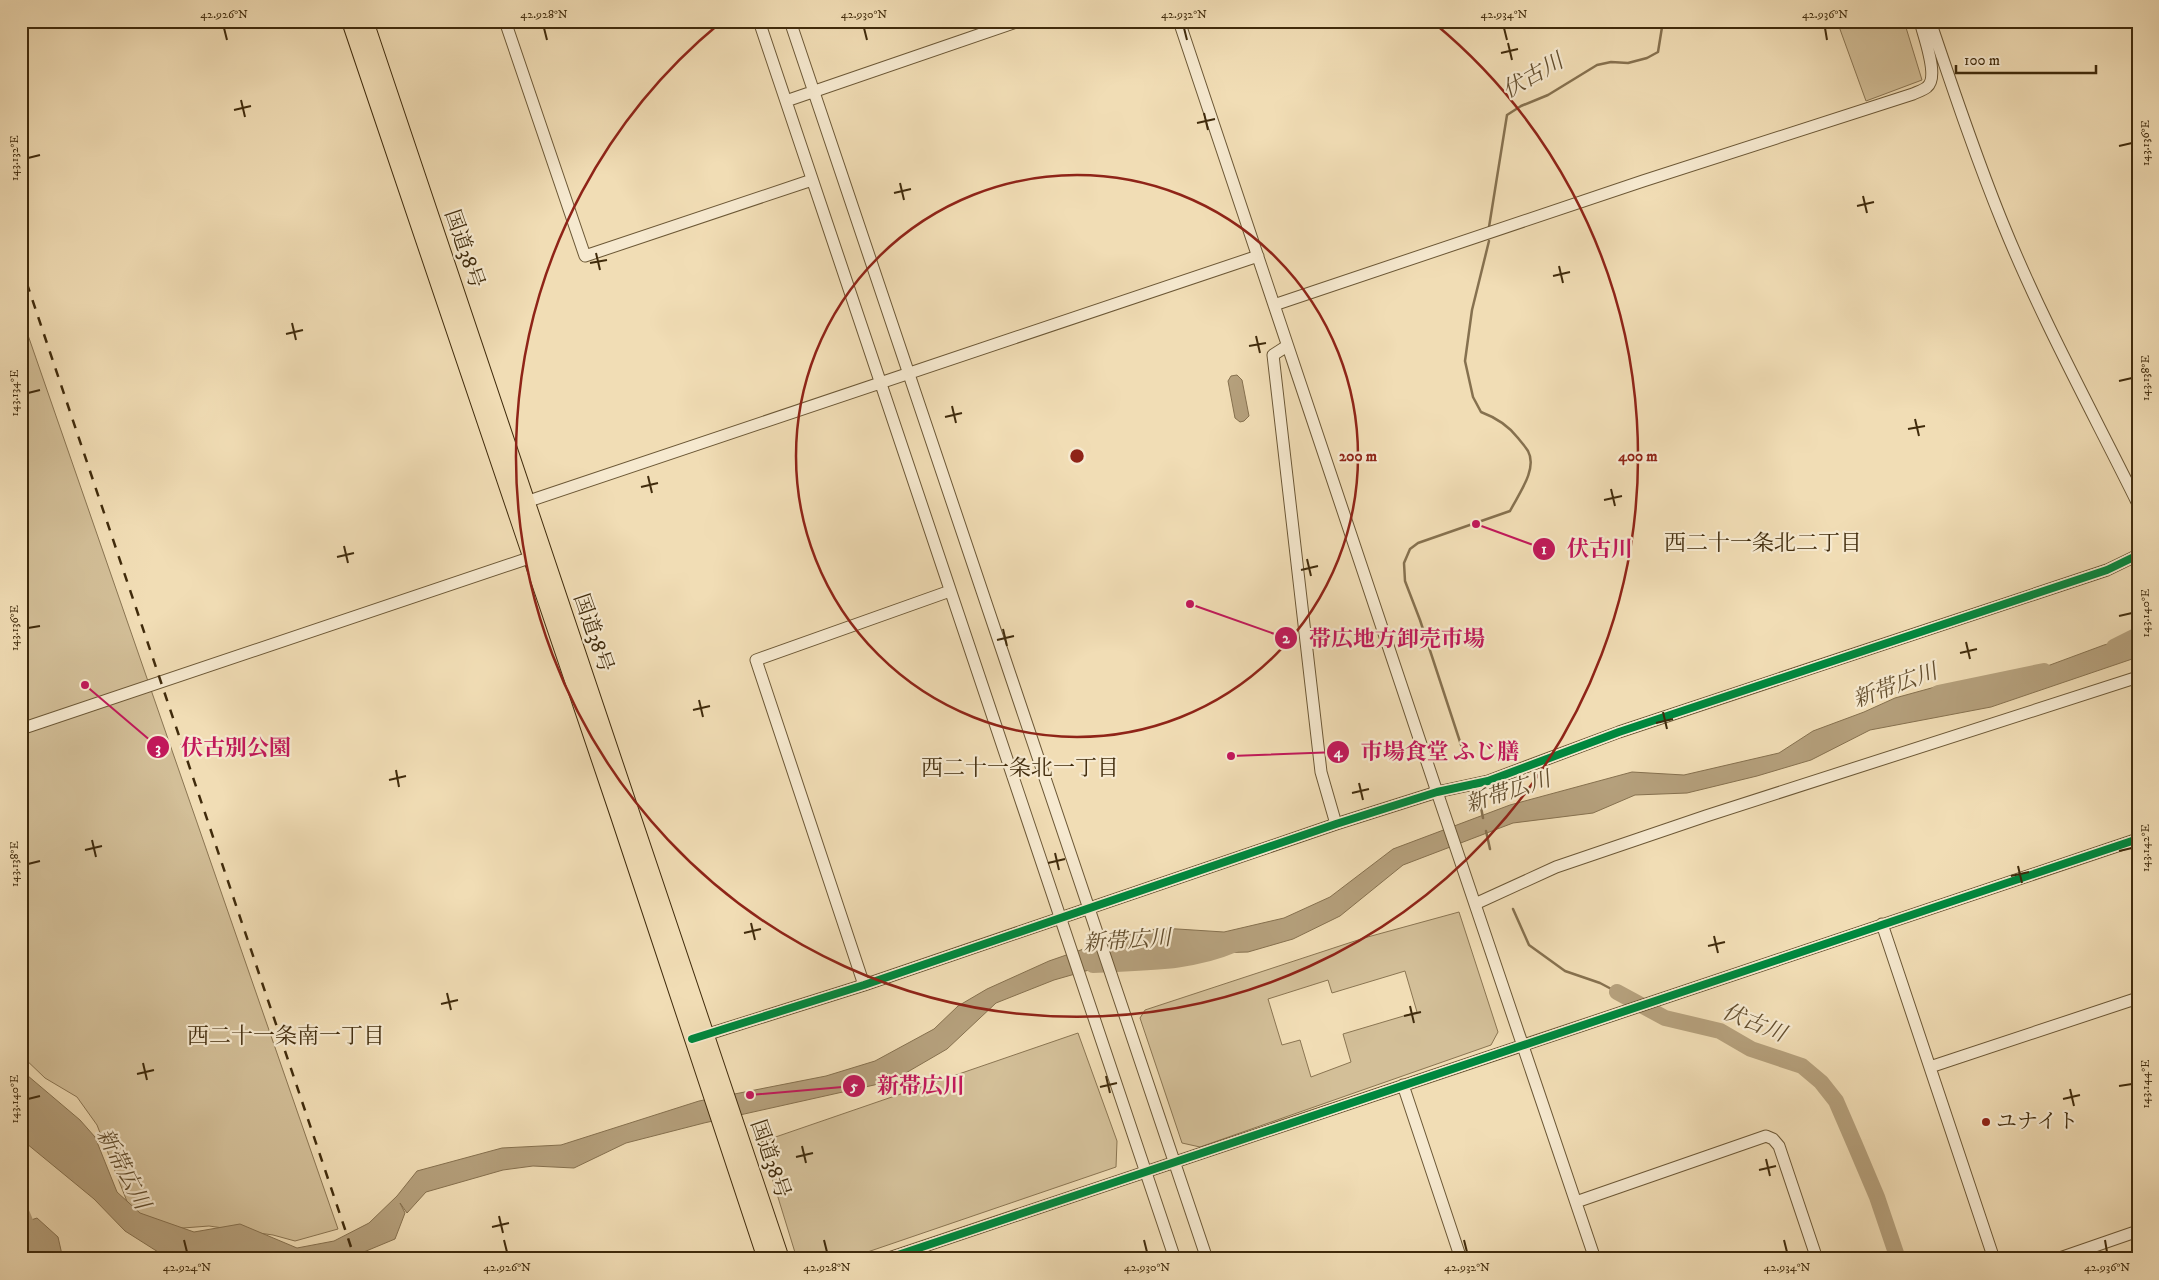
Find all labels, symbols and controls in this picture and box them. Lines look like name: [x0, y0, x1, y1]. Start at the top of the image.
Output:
text: 42.926°N: [200, 7, 248, 22]
text: 42.928°N: [520, 7, 568, 22]
text: 42.930°N: [841, 7, 887, 22]
text: 42.932°N: [1161, 7, 1207, 22]
text: 42.934°N: [1481, 7, 1528, 22]
text: 42.936°N: [1802, 7, 1848, 22]
scale bar: [1956, 42, 2096, 74]
water label: 伏古川: [1498, 47, 1570, 104]
text: 100 m: [1964, 51, 2000, 70]
text: 143.136°E: [2138, 119, 2153, 166]
text: 143.132°E: [7, 135, 22, 181]
street label: 国道38号: [438, 206, 490, 292]
text: 143.138°E: [2138, 355, 2153, 401]
text: 143.134°E: [7, 369, 22, 416]
centre of rings: [1068, 447, 1086, 465]
text: 200 m: [1339, 447, 1378, 466]
text: 400 m: [1617, 447, 1658, 466]
callout: 伏古川: [1532, 530, 1643, 567]
district label: 西二十一条北二丁目: [1664, 530, 1862, 557]
text: 伏古川: [1567, 536, 1633, 563]
text: 1: [1541, 540, 1547, 559]
text: 143.140°E: [2138, 588, 2153, 637]
street label: 国道38号: [567, 590, 619, 676]
text: 143.136°E: [7, 604, 22, 651]
callout: 帯広地方卸売市場: [1274, 619, 1495, 656]
text: 帯広地方卸売市場: [1309, 626, 1485, 653]
text: 2: [1282, 629, 1290, 648]
water label: 新帯広川: [1849, 658, 1943, 714]
callout: 伏古別公園: [146, 729, 301, 766]
callout: 市場食堂 ふじ膳: [1326, 733, 1530, 770]
text: 伏古別公園: [181, 735, 291, 762]
text: 3: [155, 739, 161, 758]
text: 市場食堂 ふじ膳: [1361, 739, 1519, 766]
text: 4: [1333, 743, 1344, 762]
district label: 西二十一条北一丁目: [921, 755, 1119, 782]
water label: 新帯広川: [1462, 765, 1556, 818]
text: 143.142°E: [2138, 823, 2153, 872]
text: 143.138°E: [7, 841, 22, 887]
water label: 新帯広川: [1082, 924, 1174, 958]
water label: 伏古川: [1718, 998, 1792, 1049]
district label: 西二十一条南一丁目: [187, 1023, 385, 1050]
text: 143.144°E: [2138, 1059, 2153, 1109]
callout: 新帯広川: [842, 1067, 975, 1104]
text: 新帯広川: [877, 1073, 965, 1100]
text: 143.140°E: [7, 1074, 22, 1123]
text: 5: [849, 1077, 858, 1096]
place label: ユナイト: [1996, 1109, 2079, 1135]
street label: 国道38号: [744, 1116, 796, 1202]
marker: ユナイト: [1980, 1116, 1992, 1128]
water label: 新帯広川: [90, 1124, 157, 1216]
text: 42.924°N: [163, 1260, 211, 1275]
text: 42.926°N: [483, 1260, 531, 1275]
text: 42.928°N: [803, 1260, 851, 1275]
text: 42.930°N: [1124, 1260, 1170, 1275]
text: 42.932°N: [1444, 1260, 1490, 1275]
text: 42.934°N: [1764, 1260, 1811, 1275]
text: 42.936°N: [2084, 1260, 2130, 1275]

